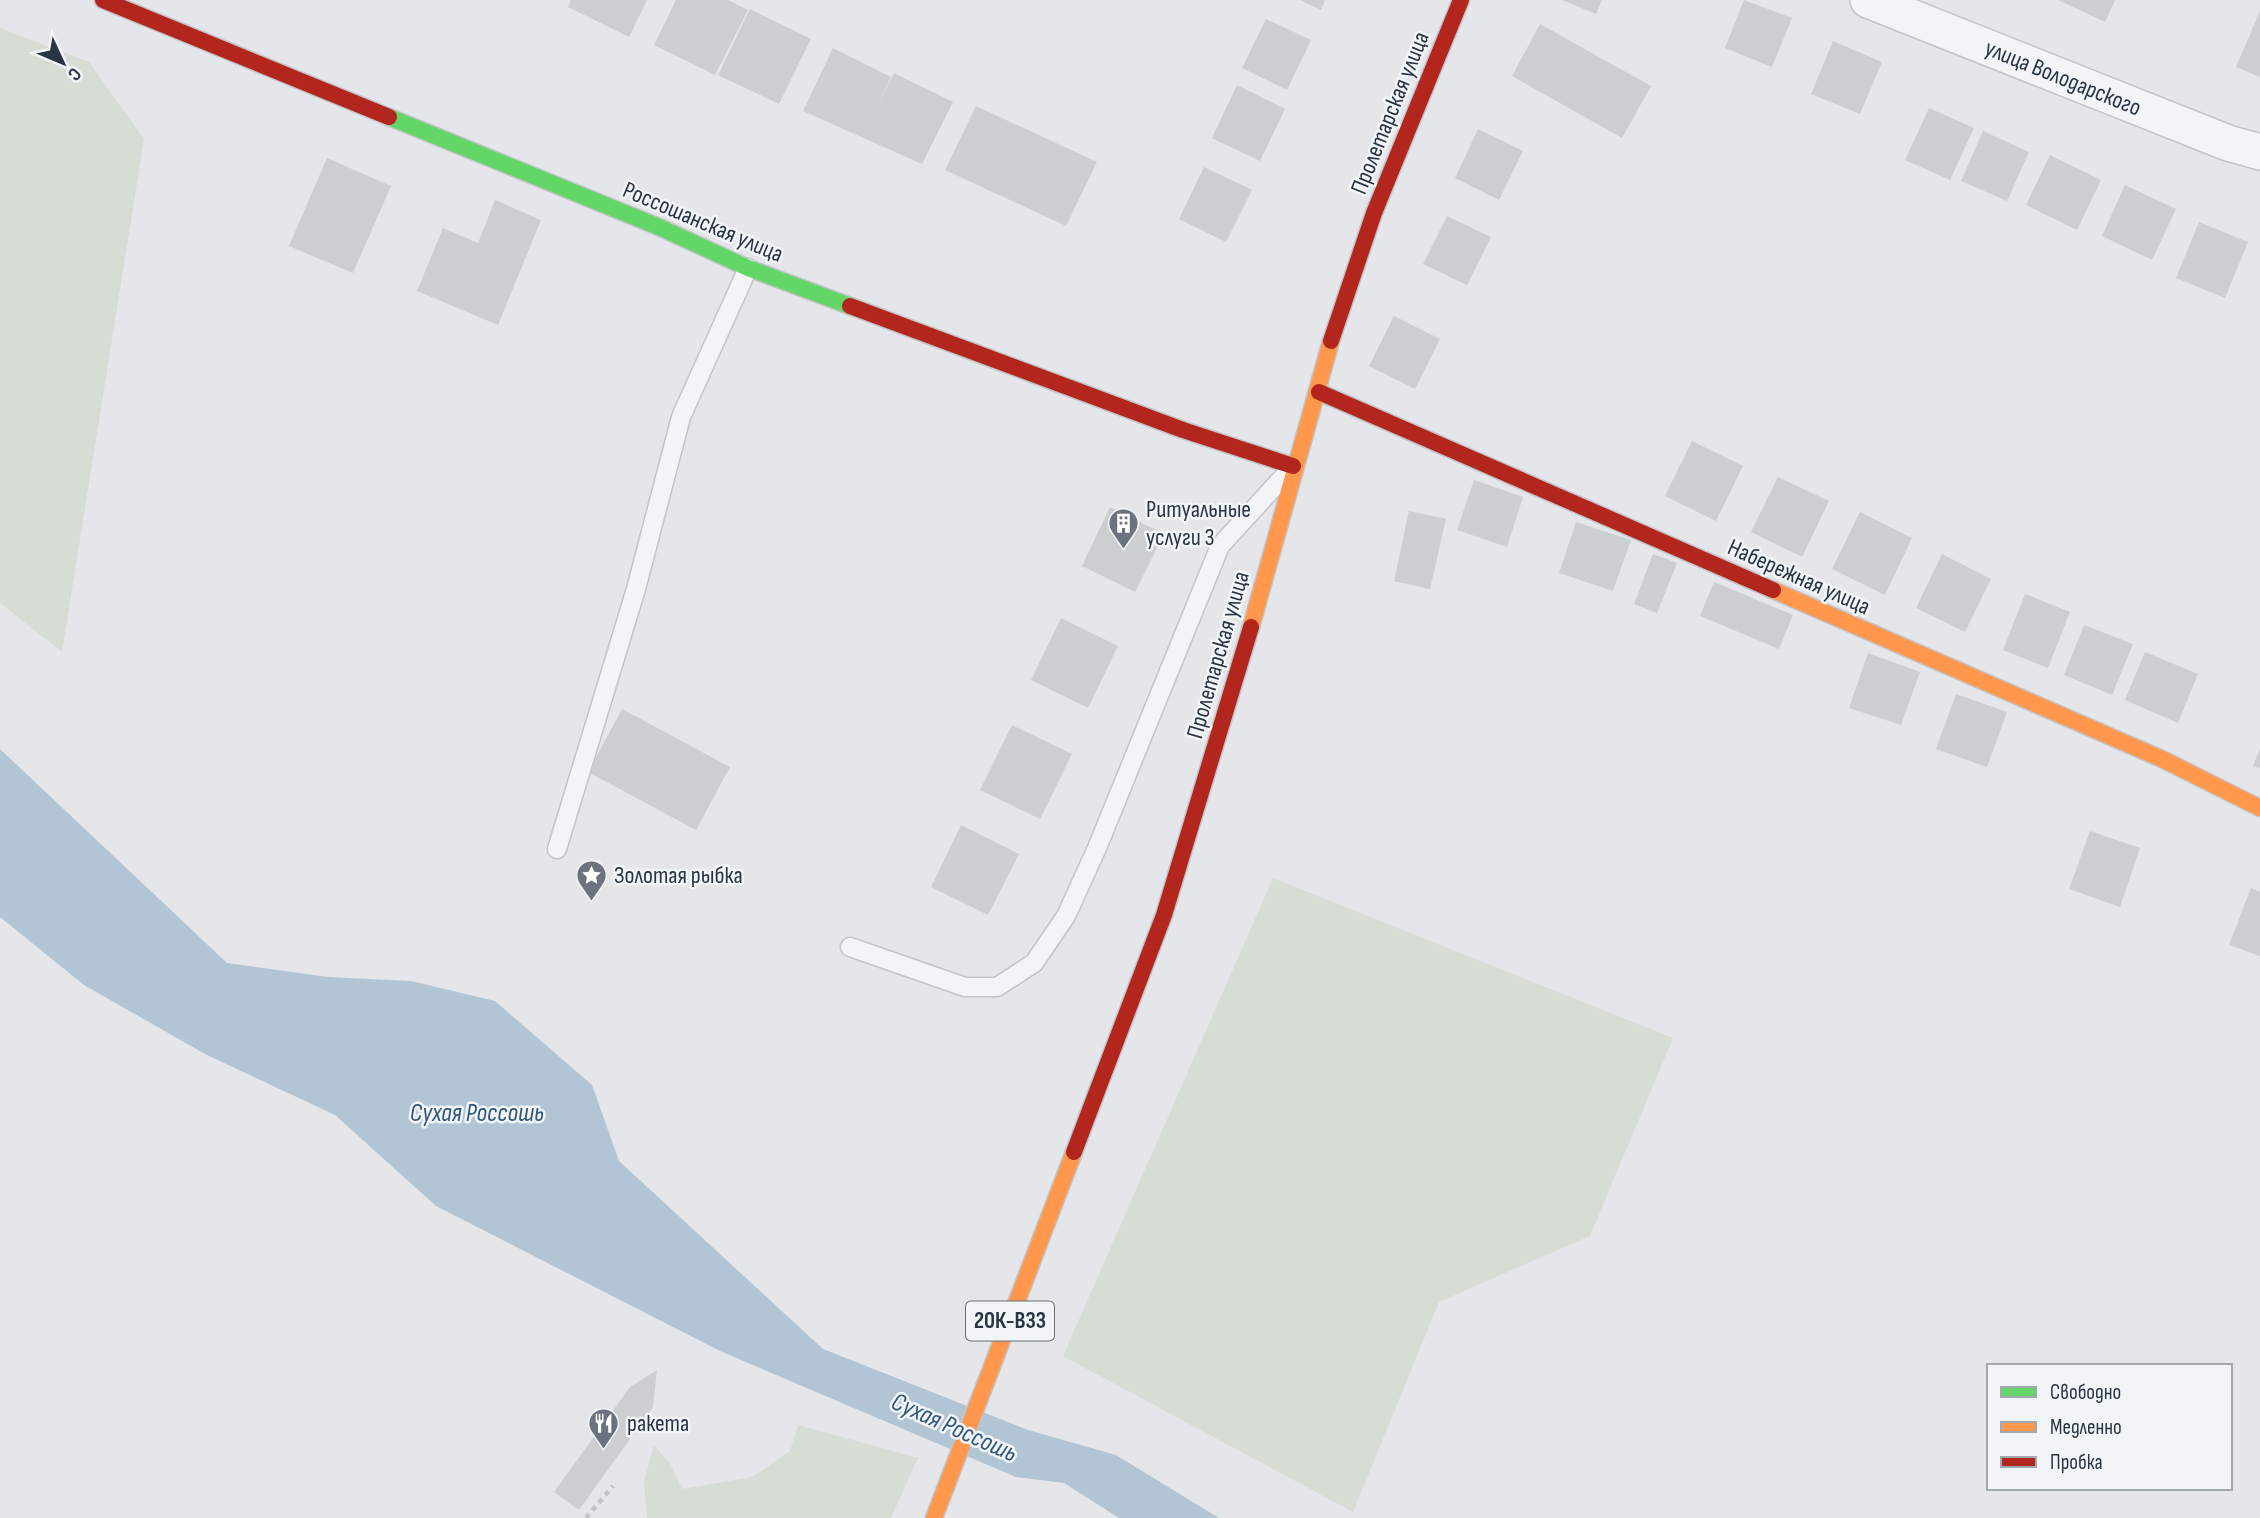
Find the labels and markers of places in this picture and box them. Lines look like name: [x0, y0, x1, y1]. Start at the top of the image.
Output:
place label: Ритуальные услуги 3: [1146, 495, 1251, 552]
building icon: Ритуальные услуги 3: [1106, 506, 1140, 550]
place icon: Золотая рыбка: [574, 858, 608, 902]
place label: Золотая рыбка: [614, 861, 743, 890]
restaurant icon: ракета: [587, 1406, 621, 1450]
place label: ракета: [627, 1409, 689, 1438]

